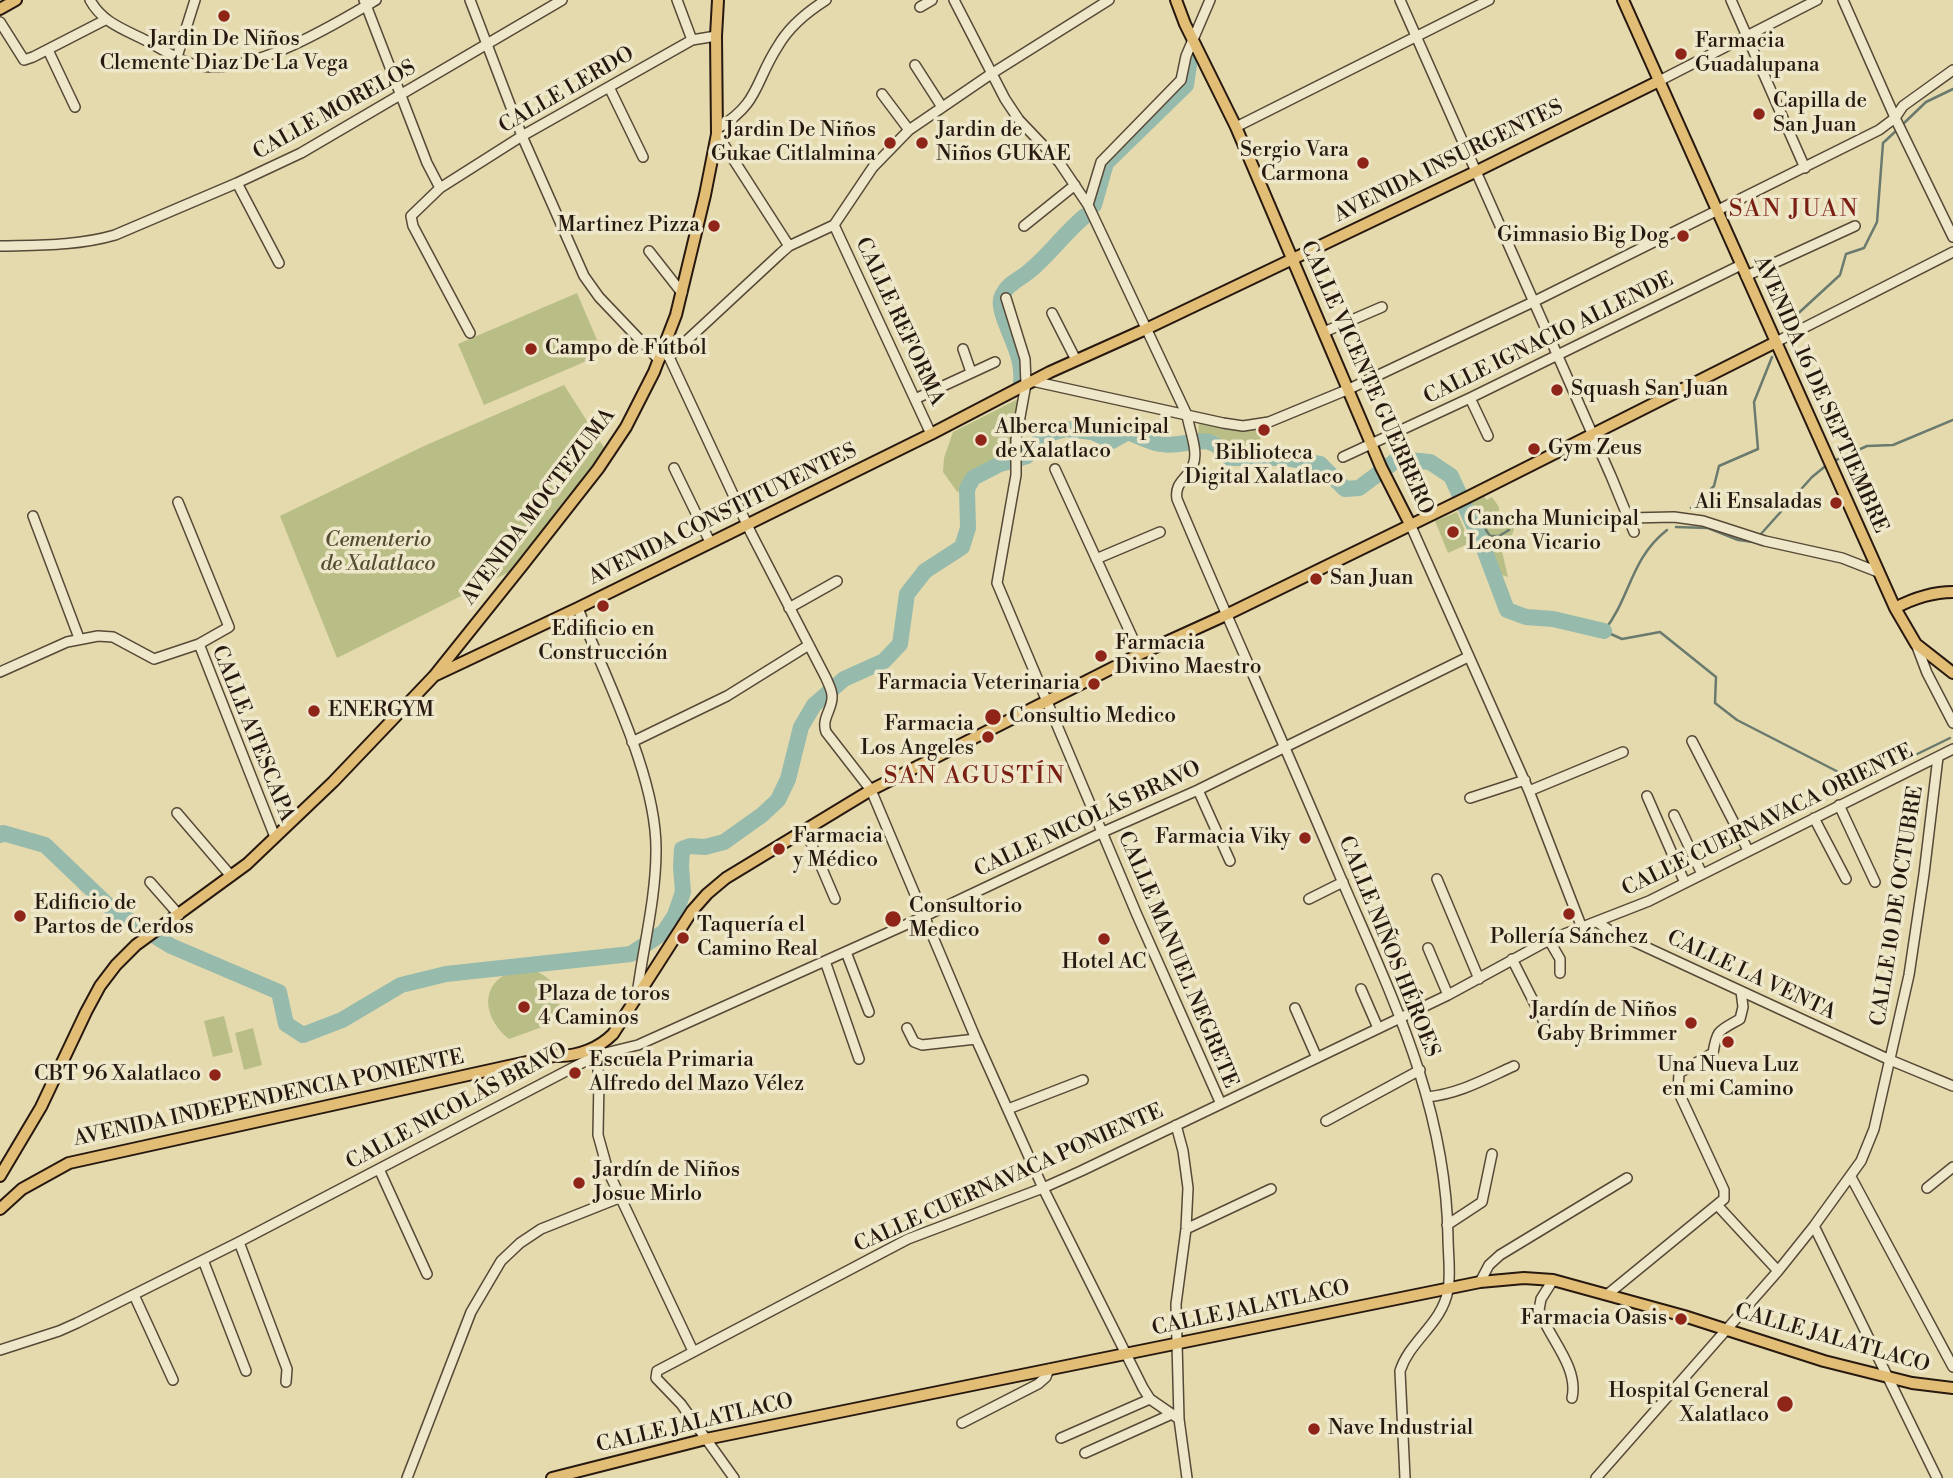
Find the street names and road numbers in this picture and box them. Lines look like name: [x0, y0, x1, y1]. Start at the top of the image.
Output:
street label: CALLE LERDO: [495, 42, 639, 140]
street label: CALLE MORELOS: [249, 56, 421, 166]
street label: AVENIDA INSURGENTES: [1330, 96, 1568, 228]
street label: CALLE REFORMA: [849, 234, 949, 410]
street label: CALLE VICENTE GUERRERO: [1294, 237, 1438, 519]
street label: AVENIDA 16 DE SEPTIEMBRE: [1747, 253, 1893, 537]
street label: CALLE IGNACIO ALLENDE: [1420, 267, 1678, 411]
street label: AVENIDA MOCTEZUMA: [457, 404, 621, 610]
street label: AVENIDA CONSTITUYENTES: [585, 439, 861, 591]
street label: CALLE ATESCAPA: [205, 642, 299, 826]
street label: CALLE CUERNAVACA ORIENTE: [1618, 739, 1918, 903]
street label: CALLE NICOLÁS BRAVO: [971, 756, 1205, 884]
street label: CALLE 10 DE OCTUBRE: [1867, 784, 1929, 1028]
street label: CALLE MANUEL NEGRETE: [1111, 828, 1243, 1092]
street label: CALLE NIÑOS HÉROES: [1332, 833, 1444, 1061]
street label: CALLE LA VENTA: [1663, 926, 1839, 1026]
street label: CALLE NICOLÁS BRAVO: [342, 1038, 572, 1176]
street label: AVENIDA INDEPENDENCIA PONIENTE: [71, 1045, 467, 1153]
street label: CALLE CUERNAVACA PONIENTE: [851, 1099, 1167, 1259]
street label: CALLE JALATLACO: [1150, 1276, 1352, 1342]
street label: CALLE JALATLACO: [1732, 1299, 1932, 1379]
street label: CALLE JALATLACO: [594, 1389, 796, 1459]

